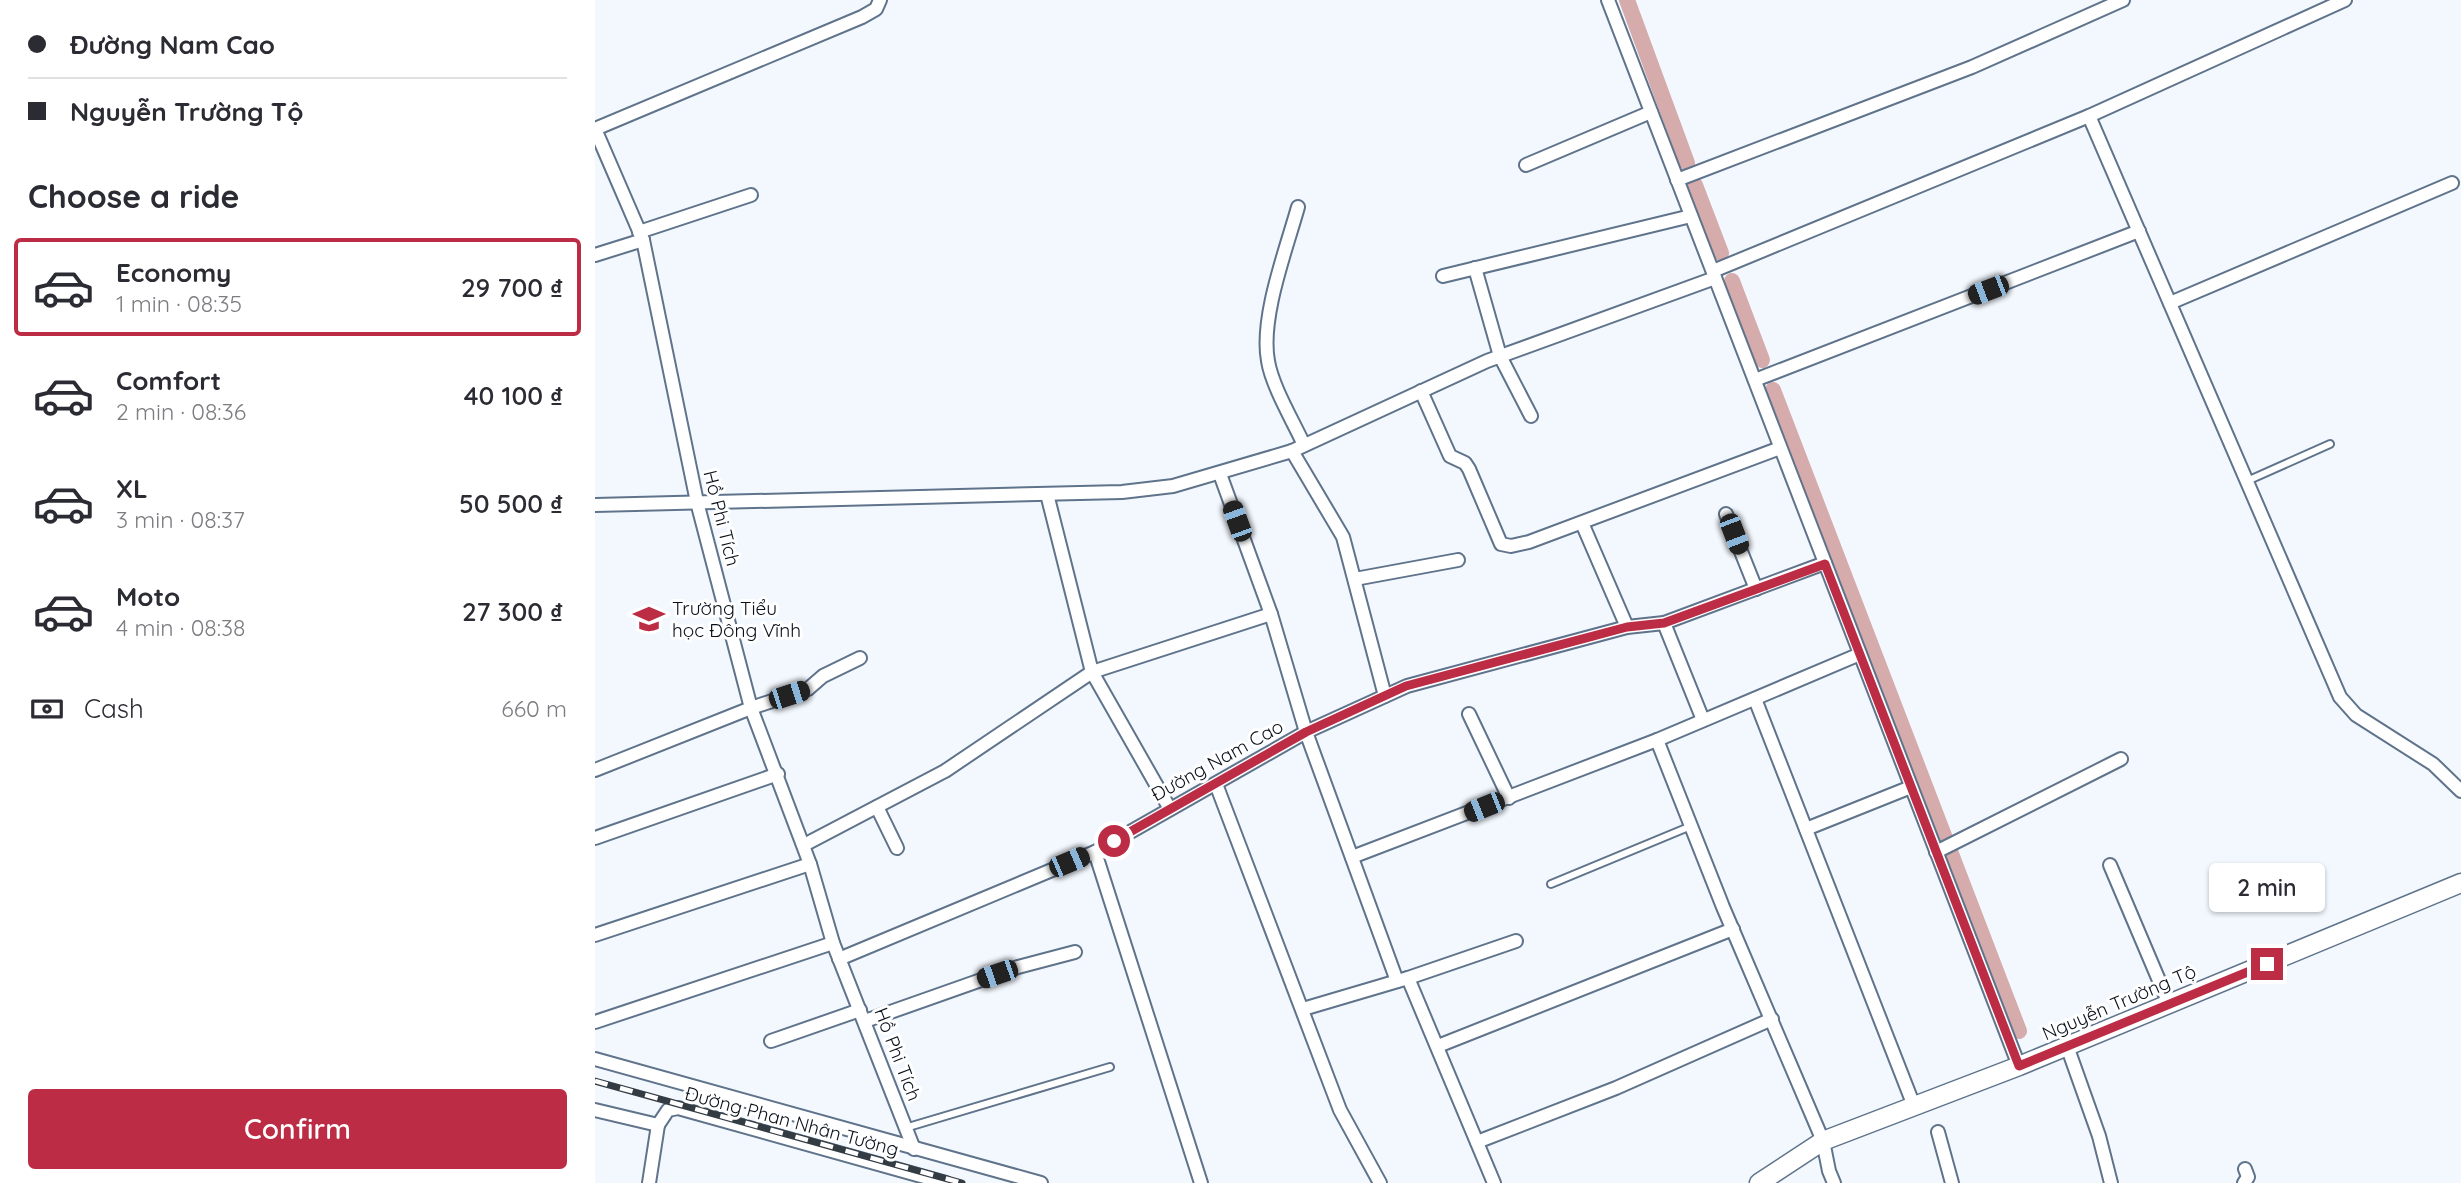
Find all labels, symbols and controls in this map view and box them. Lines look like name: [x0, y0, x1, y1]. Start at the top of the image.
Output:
text: Đường Nam Cao: [70, 28, 275, 61]
text: Nguyễn Trường Tộ: [70, 95, 303, 128]
text: Choose a ride: [28, 176, 240, 216]
icon: car: [32, 256, 95, 319]
text: Economy: [116, 256, 231, 289]
text: 29 700 ₫: [461, 271, 563, 304]
car: [1965, 273, 2012, 307]
text: 1 min · 08:35: [116, 289, 242, 318]
icon: car: [32, 364, 95, 427]
text: Comfort: [116, 364, 221, 397]
text: 40 100 ₫: [464, 379, 563, 412]
text: 2 min · 08:36: [116, 397, 246, 426]
street label: Hồ Phi Tích: [699, 468, 745, 568]
icon: car: [32, 472, 95, 535]
text: XL: [116, 472, 148, 505]
text: 50 500 ₫: [459, 487, 563, 520]
car: [1220, 498, 1255, 544]
text: 3 min · 08:37: [116, 505, 245, 534]
car: [1717, 511, 1752, 557]
icon: car: [32, 580, 95, 643]
text: Moto: [116, 580, 180, 613]
text: 27 300 ₫: [462, 595, 563, 628]
place label: Trường Tiểu học Đông Vĩnh: [672, 596, 801, 642]
school or university icon: Trường Tiểu học Đông Vĩnh: [632, 602, 666, 636]
text: 4 min · 08:38: [116, 613, 246, 642]
car: [766, 679, 813, 711]
icon: cash: [28, 690, 66, 728]
text: Cash: [84, 692, 144, 725]
text: 660 m: [501, 694, 567, 723]
street label: Đường Nam Cao: [1147, 714, 1287, 806]
car: [1461, 789, 1508, 825]
route start: [1098, 825, 1130, 857]
car: [1046, 844, 1093, 880]
callout: 2 min: [2209, 862, 2325, 912]
text: 2 min: [2237, 873, 2297, 902]
route end: [2251, 948, 2283, 980]
car: [974, 957, 1021, 991]
street label: Nguyễn Trường Tộ: [2038, 959, 2200, 1045]
street label: Hồ Phi Tích: [869, 1004, 927, 1104]
street label: Đường Phan Nhân Tường: [682, 1081, 902, 1161]
button: Confirm: [28, 1089, 567, 1169]

